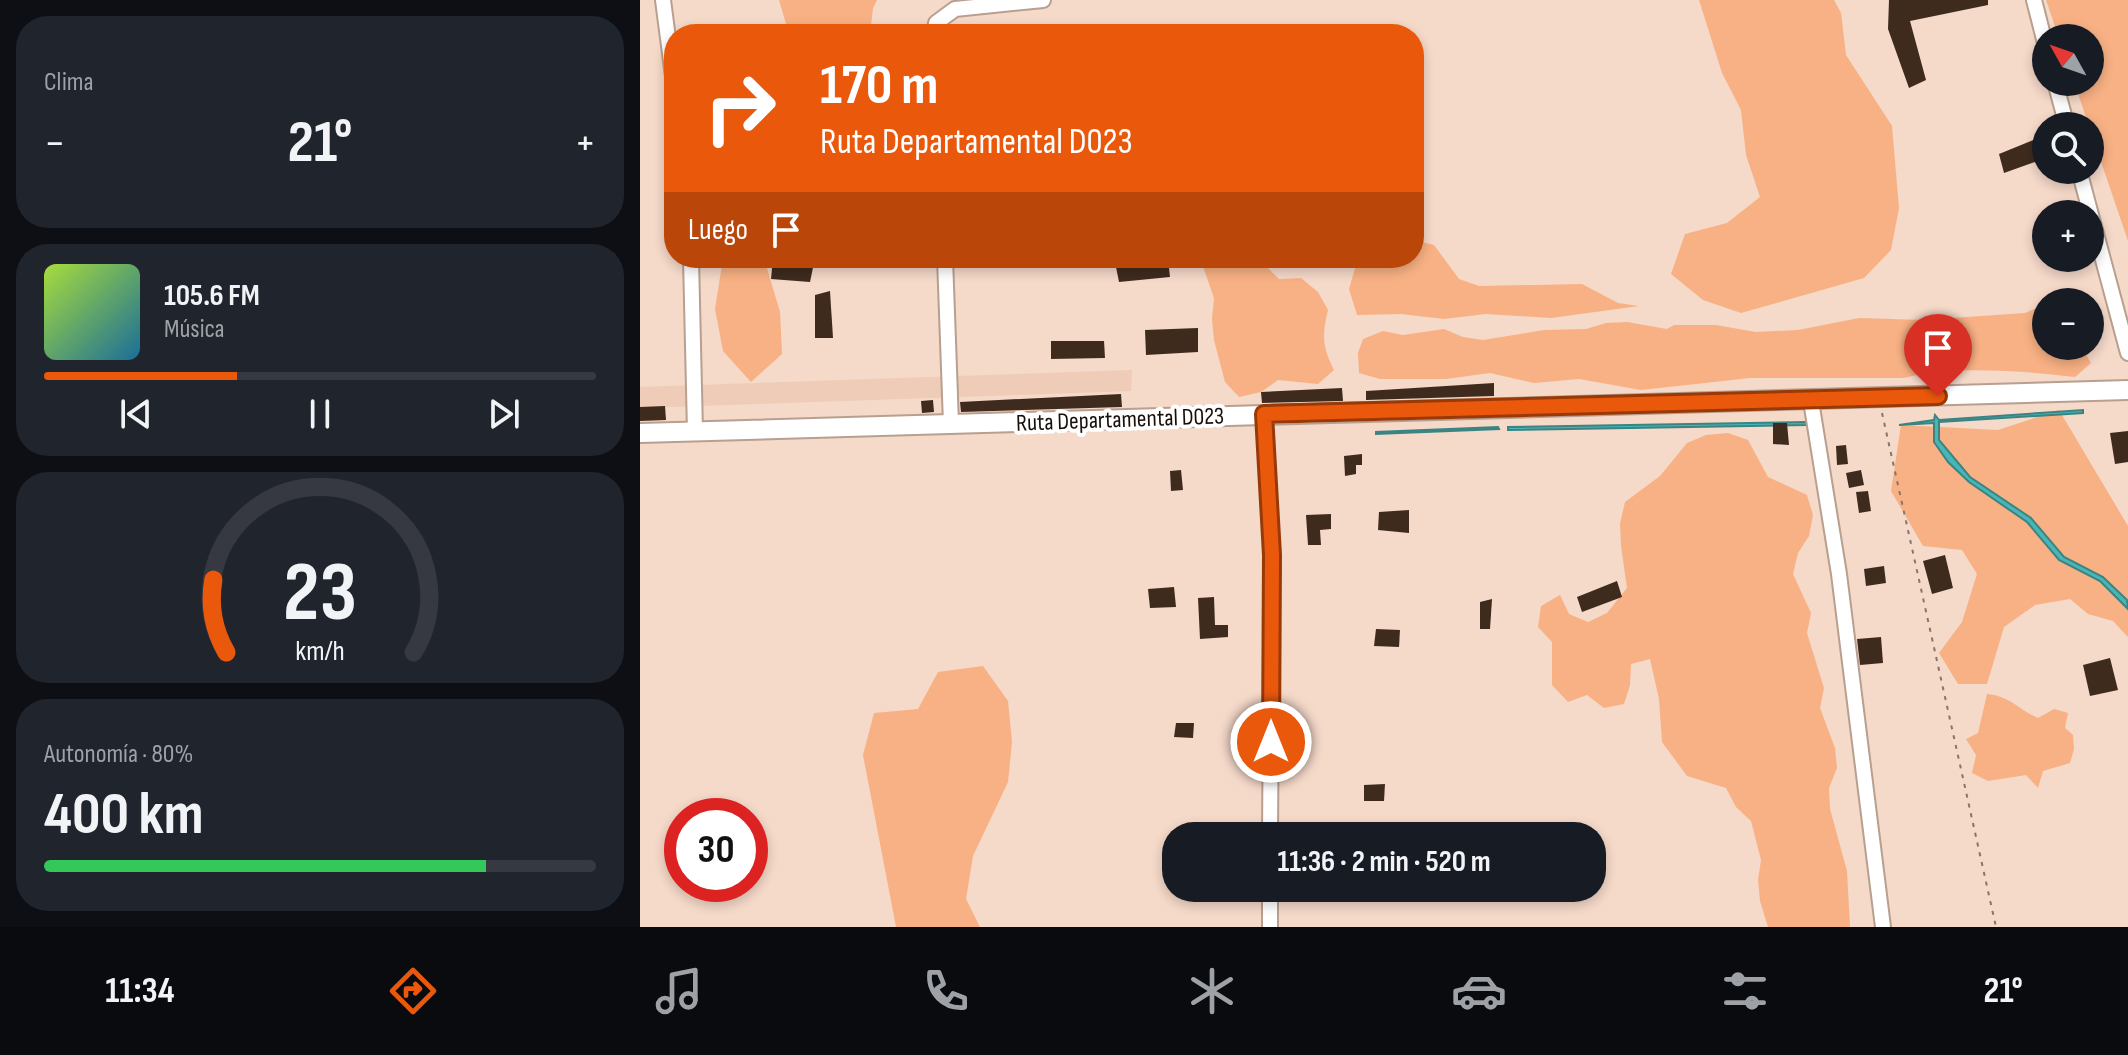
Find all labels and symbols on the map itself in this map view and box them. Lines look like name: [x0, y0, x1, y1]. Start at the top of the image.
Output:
north arrow: [2032, 24, 2104, 96]
pin: [1904, 314, 1972, 396]
street label: Ruta Departamental D023: [1015, 401, 1225, 438]
position arrow: [1229, 700, 1313, 784]
speed limit sign: 30: [664, 798, 768, 902]

